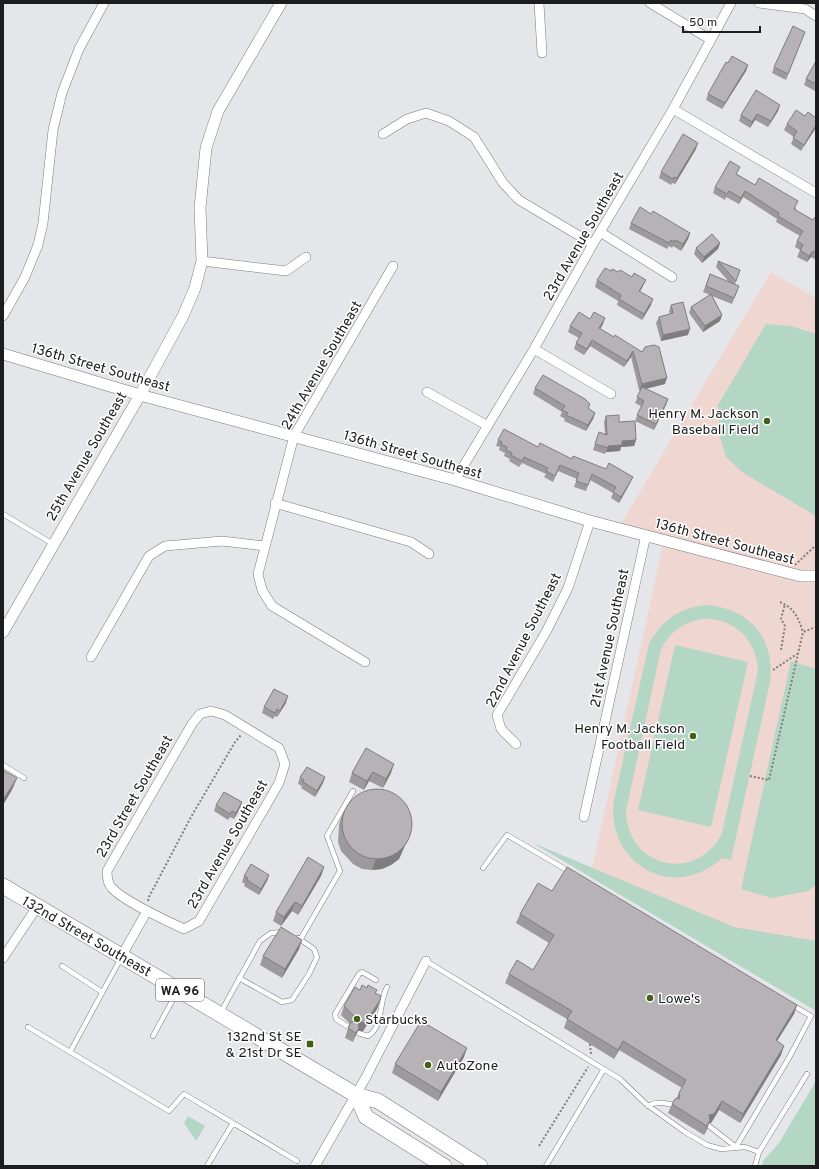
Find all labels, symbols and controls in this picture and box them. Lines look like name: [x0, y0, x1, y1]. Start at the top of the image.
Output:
scale bar: [683, 8, 760, 34]
text: 50 m: [689, 15, 717, 31]
street label: 23rd Avenue Southeast: [540, 169, 628, 304]
street label: 24th Avenue Southeast: [278, 298, 366, 433]
street label: 136th Street Southeast: [29, 340, 172, 396]
street label: 25th Avenue Southeast: [43, 389, 131, 524]
place label: Henry M. Jackson Baseball Field: [648, 406, 759, 439]
marker: Henry M. Jackson Baseball Field: [762, 416, 772, 426]
street label: 136th Street Southeast: [341, 427, 484, 483]
street label: 136th Street Southeast: [653, 516, 796, 569]
street label: 21st Avenue Southeast: [587, 567, 633, 709]
street label: 22nd Avenue Southeast: [483, 570, 566, 711]
place label: Henry M. Jackson Football Field: [574, 721, 685, 754]
marker: Henry M. Jackson Football Field: [688, 731, 698, 741]
street label: 23rd Street Southeast: [93, 732, 177, 861]
street label: 23rd Avenue Southeast: [184, 777, 272, 912]
street label: 132nd Street Southeast: [19, 893, 154, 981]
road number: WA 96: [156, 979, 204, 1001]
place label: Lowe's: [658, 991, 700, 1008]
marker: Lowe's: [645, 993, 655, 1003]
place label: Starbucks: [365, 1012, 428, 1029]
marker: Starbucks: [352, 1014, 362, 1024]
place label: 132nd St SE & 21st Dr SE: [226, 1029, 302, 1062]
marker: 132nd St SE & 21st Dr SE: [305, 1039, 315, 1049]
place label: AutoZone: [436, 1058, 498, 1075]
marker: AutoZone: [423, 1060, 433, 1070]

